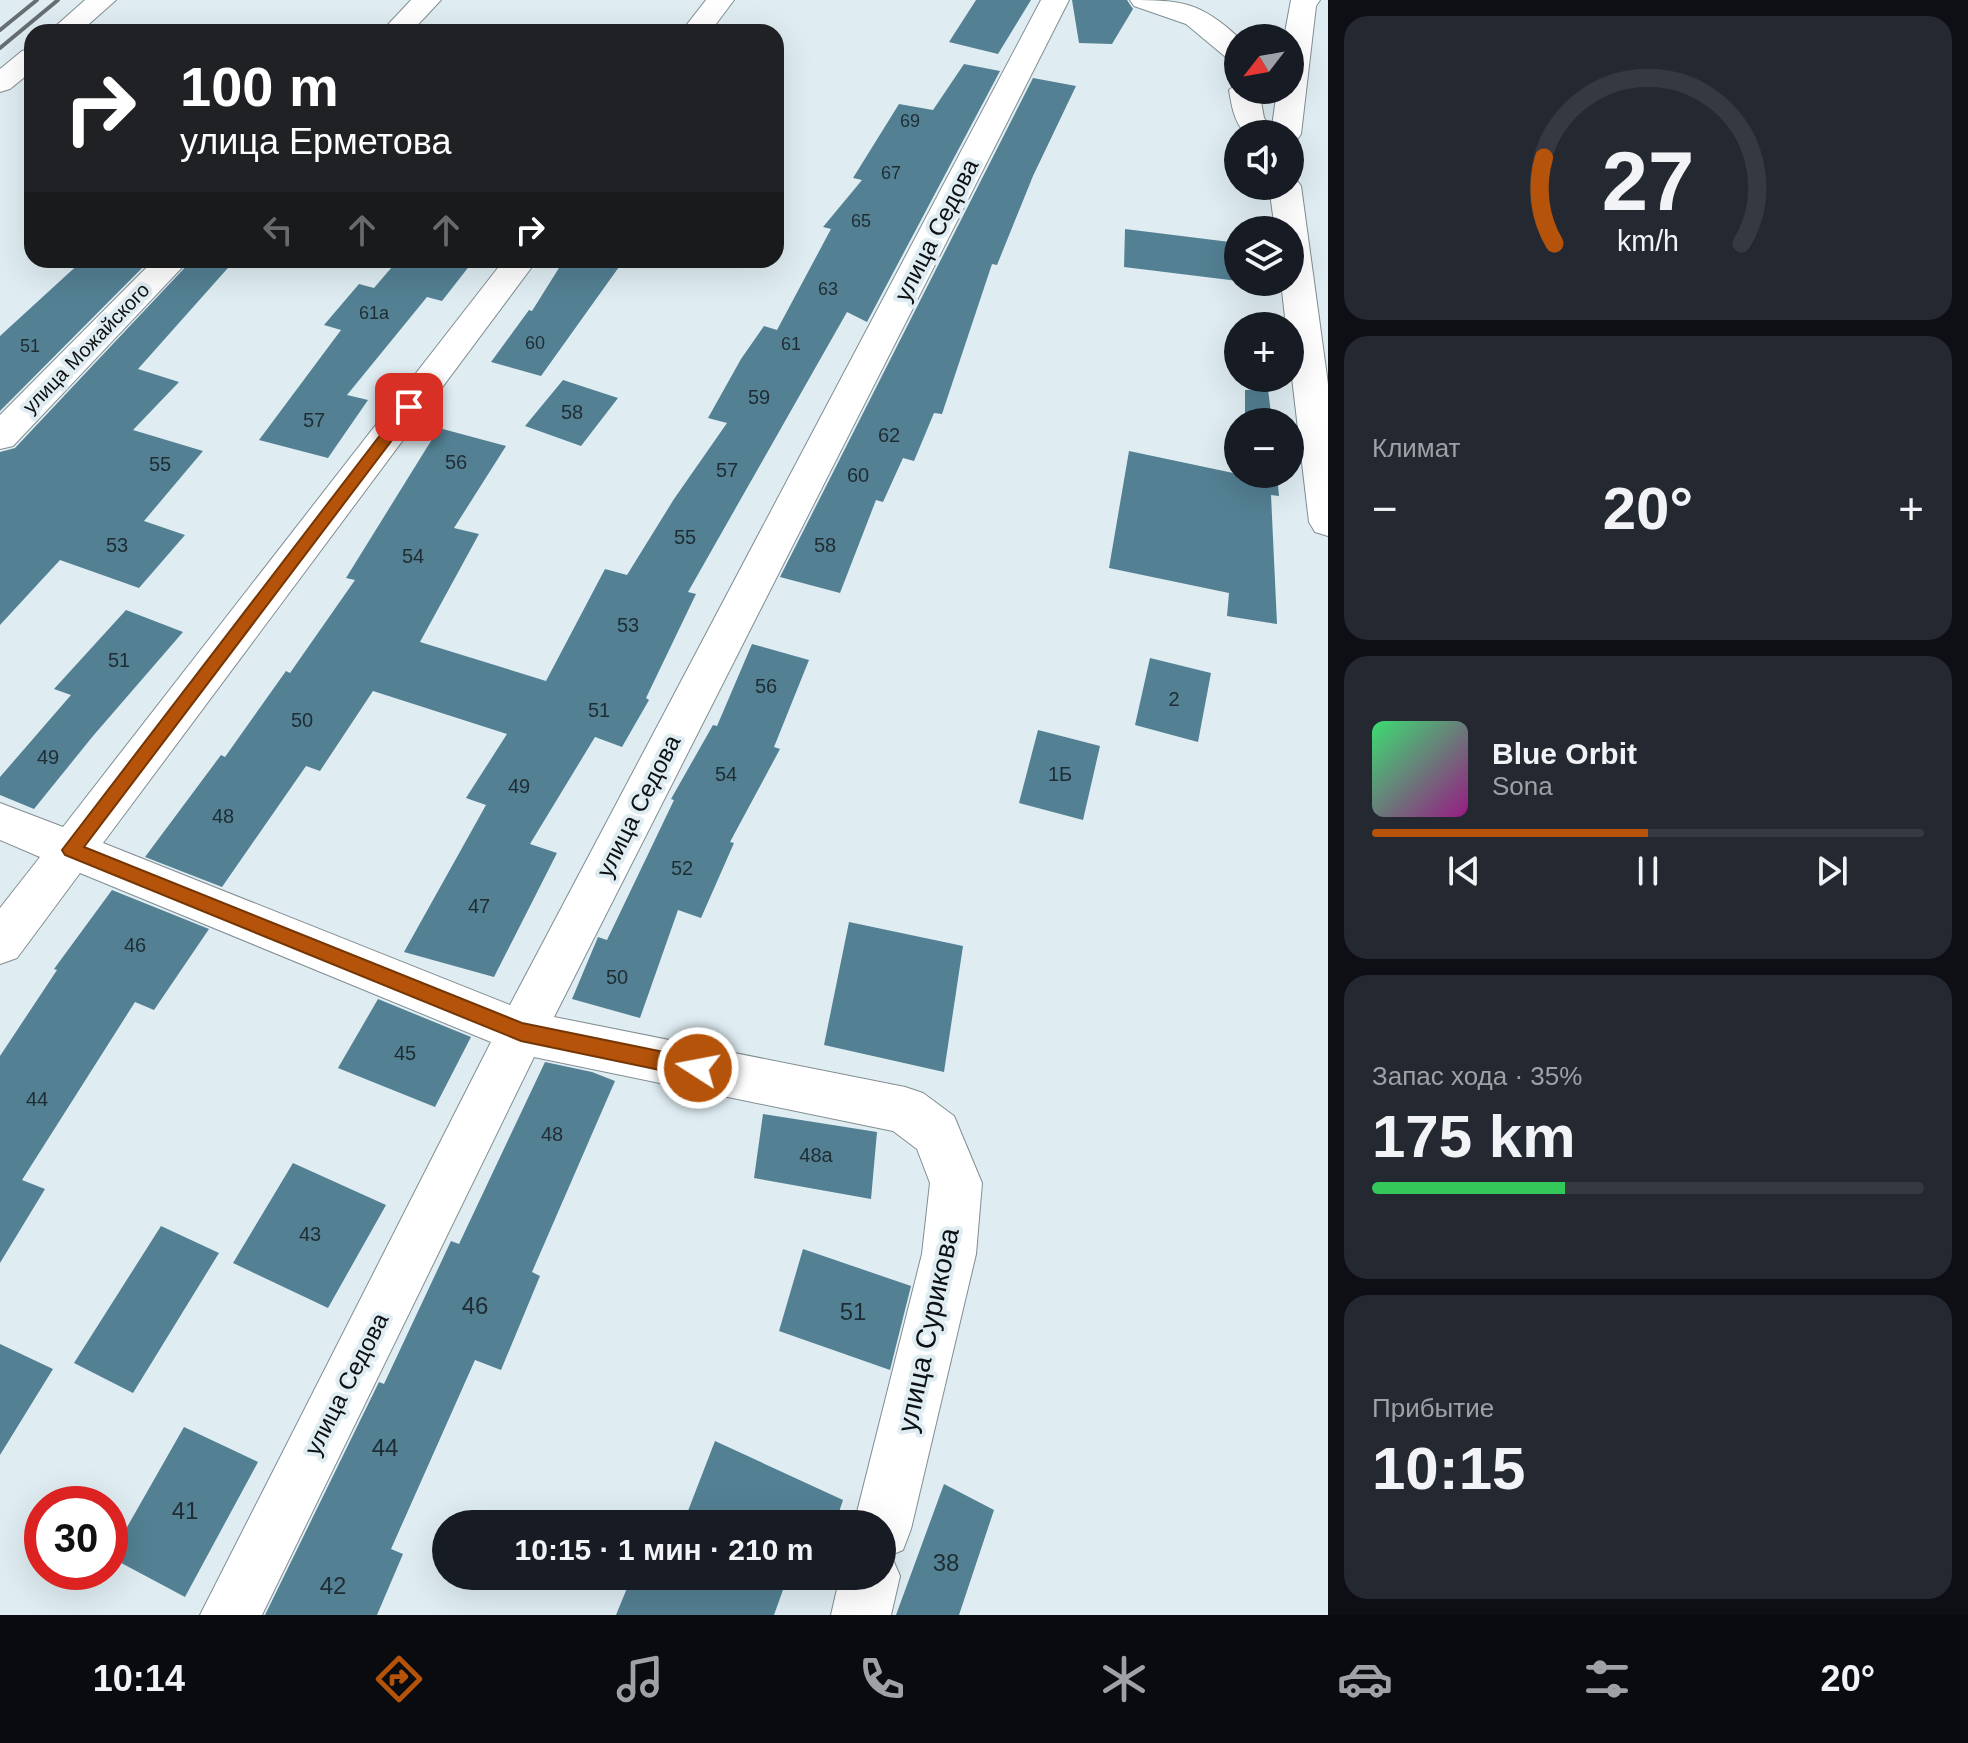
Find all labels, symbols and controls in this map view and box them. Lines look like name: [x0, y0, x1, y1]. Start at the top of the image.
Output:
north arrow: [1224, 24, 1304, 104]
map controls: [1224, 24, 1304, 488]
text: 100 m: [180, 55, 339, 118]
icon: right: [48, 56, 152, 160]
house number: 69: [900, 111, 920, 131]
button: sound: [1224, 120, 1304, 200]
text: улица Ерметова: [180, 121, 451, 162]
text: 27: [1602, 134, 1694, 227]
street label: улица Седова: [889, 154, 984, 306]
house number: 67: [881, 163, 901, 183]
icon: left: [256, 208, 300, 252]
icon: ahead: [340, 208, 384, 252]
icon: ahead: [424, 208, 468, 252]
icon: right: [508, 208, 552, 252]
house number: 65: [851, 211, 871, 231]
button: layers: [1224, 216, 1304, 296]
text: km/h: [1617, 225, 1679, 257]
street label: улица Можайского: [18, 278, 154, 418]
house number: 63: [818, 279, 838, 299]
house number: 61а: [359, 303, 390, 323]
button: +: [1224, 312, 1304, 392]
house number: 60: [525, 333, 545, 353]
house number: 61: [781, 334, 801, 354]
house number: 51: [20, 336, 40, 356]
pin: [375, 373, 443, 441]
icon: arrive: [387, 385, 431, 429]
house number: 59: [748, 386, 770, 408]
house number: 58: [561, 401, 583, 423]
button: −: [1224, 408, 1304, 488]
house number: 57: [303, 409, 325, 431]
house number: 62: [878, 424, 900, 446]
text: Климат: [1372, 433, 1461, 463]
house number: 56: [445, 451, 467, 473]
house number: 55: [149, 453, 171, 475]
house number: 57: [716, 459, 738, 481]
house number: 60: [847, 464, 869, 486]
text: 20°: [1603, 475, 1693, 542]
text: −: [1372, 484, 1398, 533]
text: +: [1898, 484, 1924, 533]
house number: 55: [674, 526, 696, 548]
house number: 53: [106, 534, 128, 556]
house number: 58: [814, 534, 836, 556]
house number: 54: [402, 545, 424, 567]
house number: 53: [617, 614, 639, 636]
house number: 51: [108, 649, 130, 671]
house number: 56: [755, 675, 777, 697]
house number: 2: [1168, 688, 1180, 710]
house number: 51: [588, 699, 610, 721]
house number: 50: [291, 709, 313, 731]
street label: улица Седова: [591, 730, 686, 882]
text: Blue Orbit: [1492, 737, 1637, 770]
house number: 49: [37, 746, 59, 768]
house number: 54: [715, 763, 737, 785]
house number: 1Б: [1048, 763, 1072, 785]
text: Sona: [1492, 771, 1553, 801]
house number: 49: [508, 775, 530, 797]
house number: 48: [212, 805, 234, 827]
icon: previous: [1442, 849, 1486, 893]
icon: pause: [1626, 849, 1670, 893]
icon: next: [1810, 849, 1854, 893]
house number: 52: [671, 857, 693, 879]
house number: 47: [468, 895, 490, 917]
house number: 46: [124, 934, 146, 956]
house number: 50: [606, 966, 628, 988]
position arrow: [656, 1026, 740, 1110]
house number: 45: [394, 1042, 416, 1064]
text: Запас хода · 35%: [1372, 1061, 1582, 1091]
house number: 44: [26, 1088, 48, 1110]
text: 175 km: [1372, 1103, 1576, 1170]
house number: 48: [541, 1123, 563, 1145]
house number: 48а: [799, 1144, 834, 1166]
house number: 43: [299, 1223, 321, 1245]
street label: улица Сурикова: [891, 1225, 965, 1435]
house number: 46: [462, 1292, 488, 1319]
house number: 51: [840, 1298, 866, 1325]
street label: улица Седова: [299, 1308, 394, 1460]
text: Прибытие: [1372, 1393, 1494, 1423]
house number: 44: [372, 1434, 398, 1461]
text: 10:15: [1372, 1435, 1525, 1502]
speed limit sign: 30: [24, 1486, 128, 1590]
house number: 41: [172, 1497, 198, 1524]
text: 10:15 · 1 мин · 210 m: [515, 1533, 813, 1566]
house number: 38: [933, 1549, 959, 1576]
house number: 42: [320, 1572, 346, 1599]
icon: directions: [371, 1651, 427, 1707]
icon: music: [612, 1651, 668, 1707]
icon: phone: [854, 1651, 910, 1707]
icon: climate: [1096, 1651, 1152, 1707]
icon: car: [1337, 1651, 1393, 1707]
icon: filters: [1579, 1651, 1635, 1707]
text: 10:14: [93, 1658, 185, 1699]
text: 20°: [1821, 1658, 1875, 1699]

